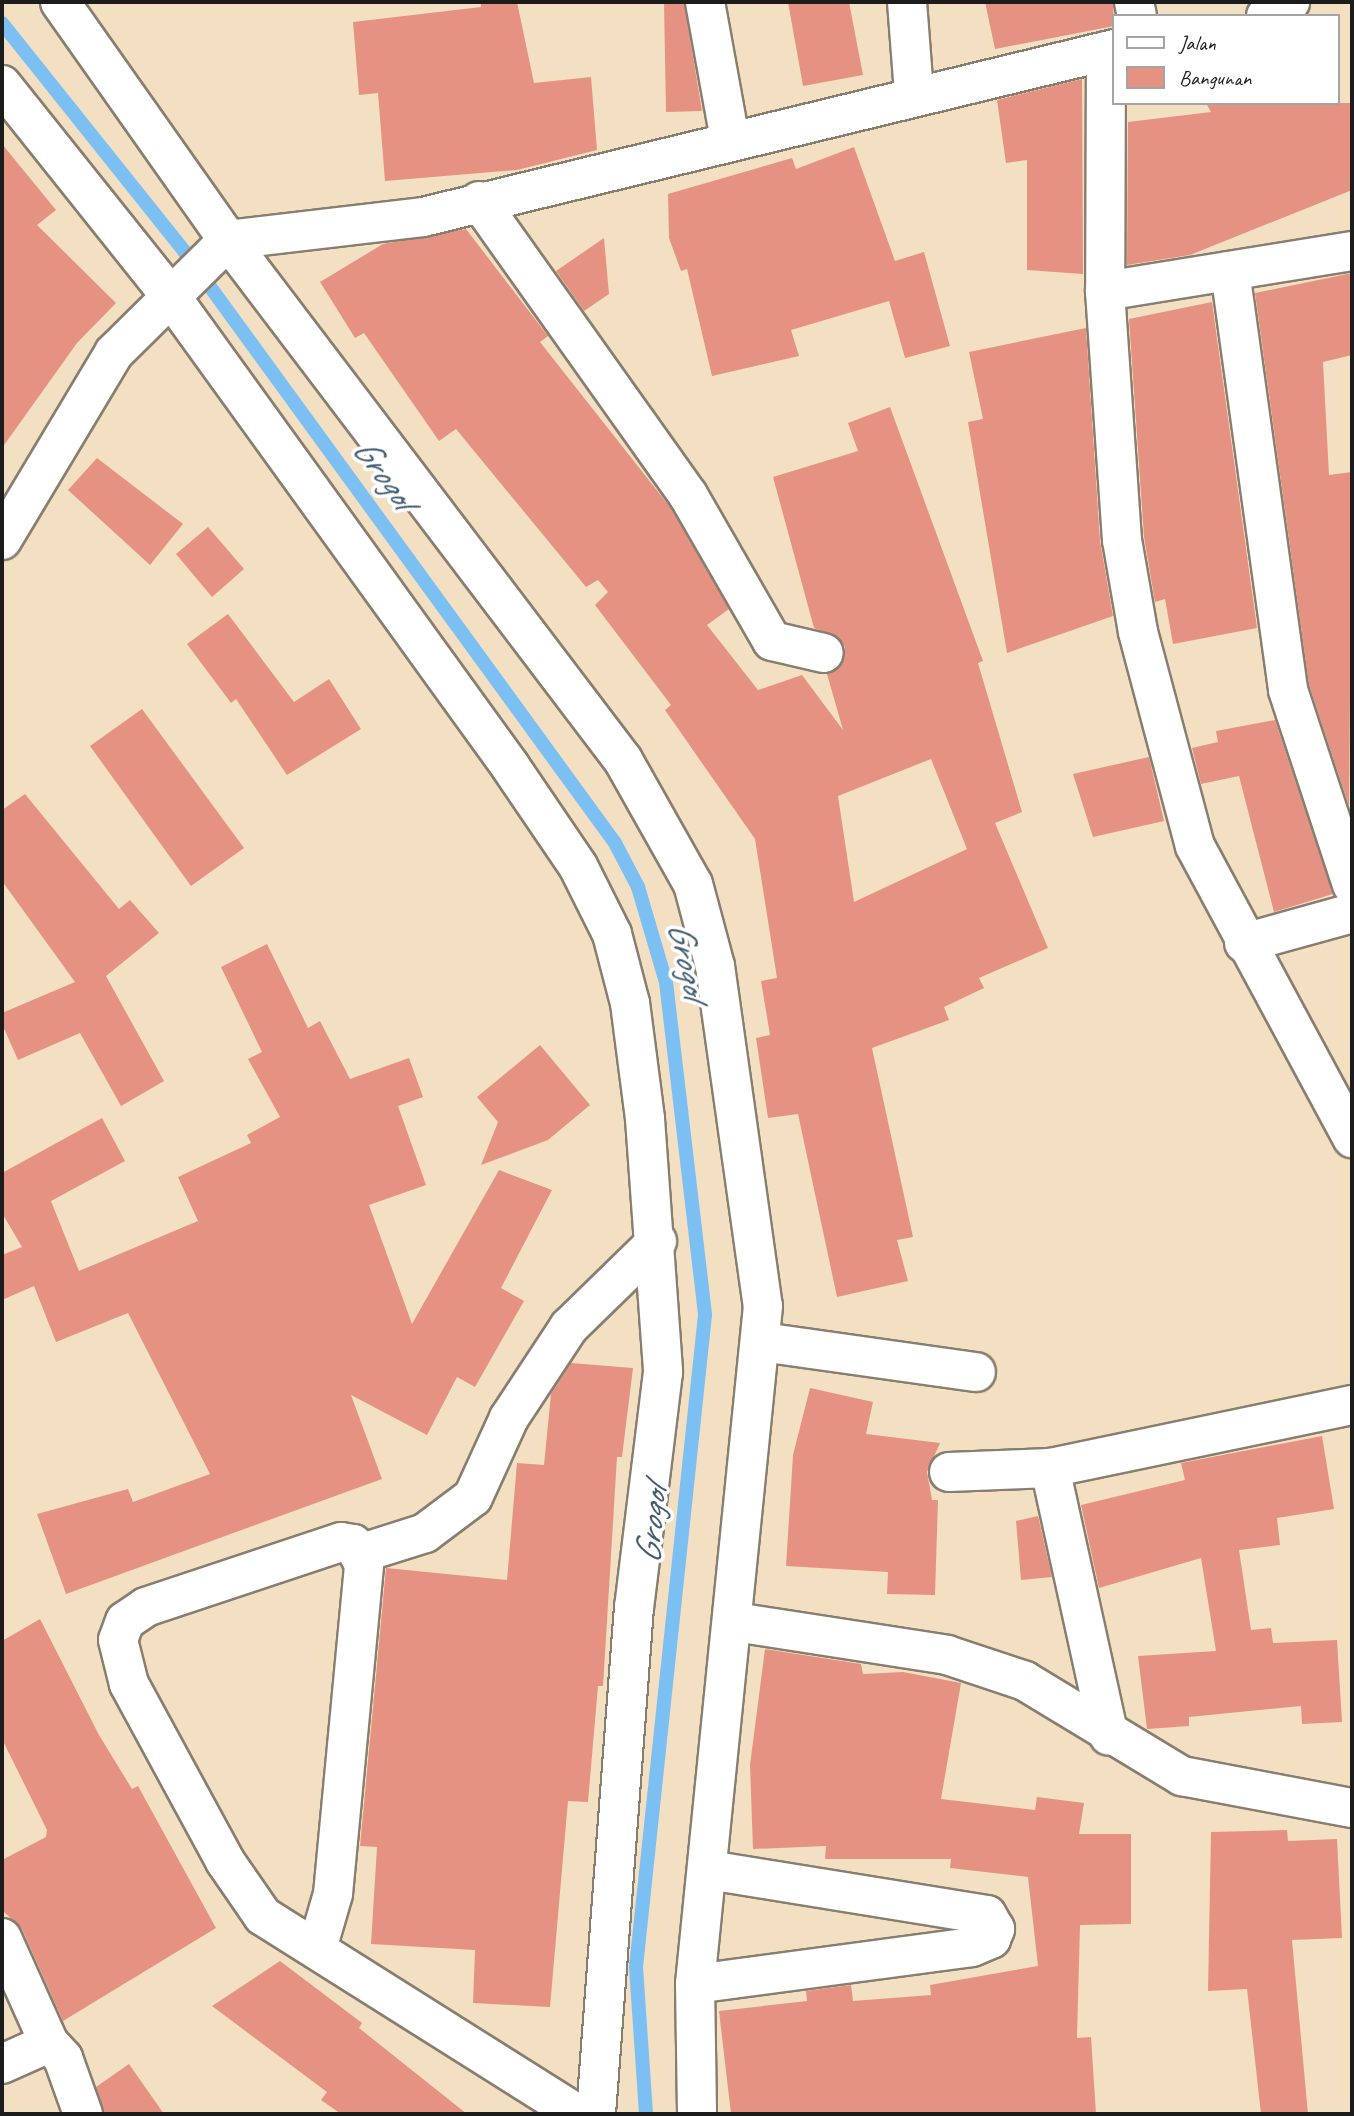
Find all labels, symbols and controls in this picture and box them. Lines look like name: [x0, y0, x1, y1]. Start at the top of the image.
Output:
legend: [1112, 14, 1340, 105]
text: Jalan: [1179, 30, 1216, 56]
text: Bangunan: [1179, 65, 1251, 91]
water label: Grogol: [343, 429, 425, 517]
water label: Grogol: [658, 918, 718, 1002]
water label: Grogol: [625, 1484, 677, 1566]

